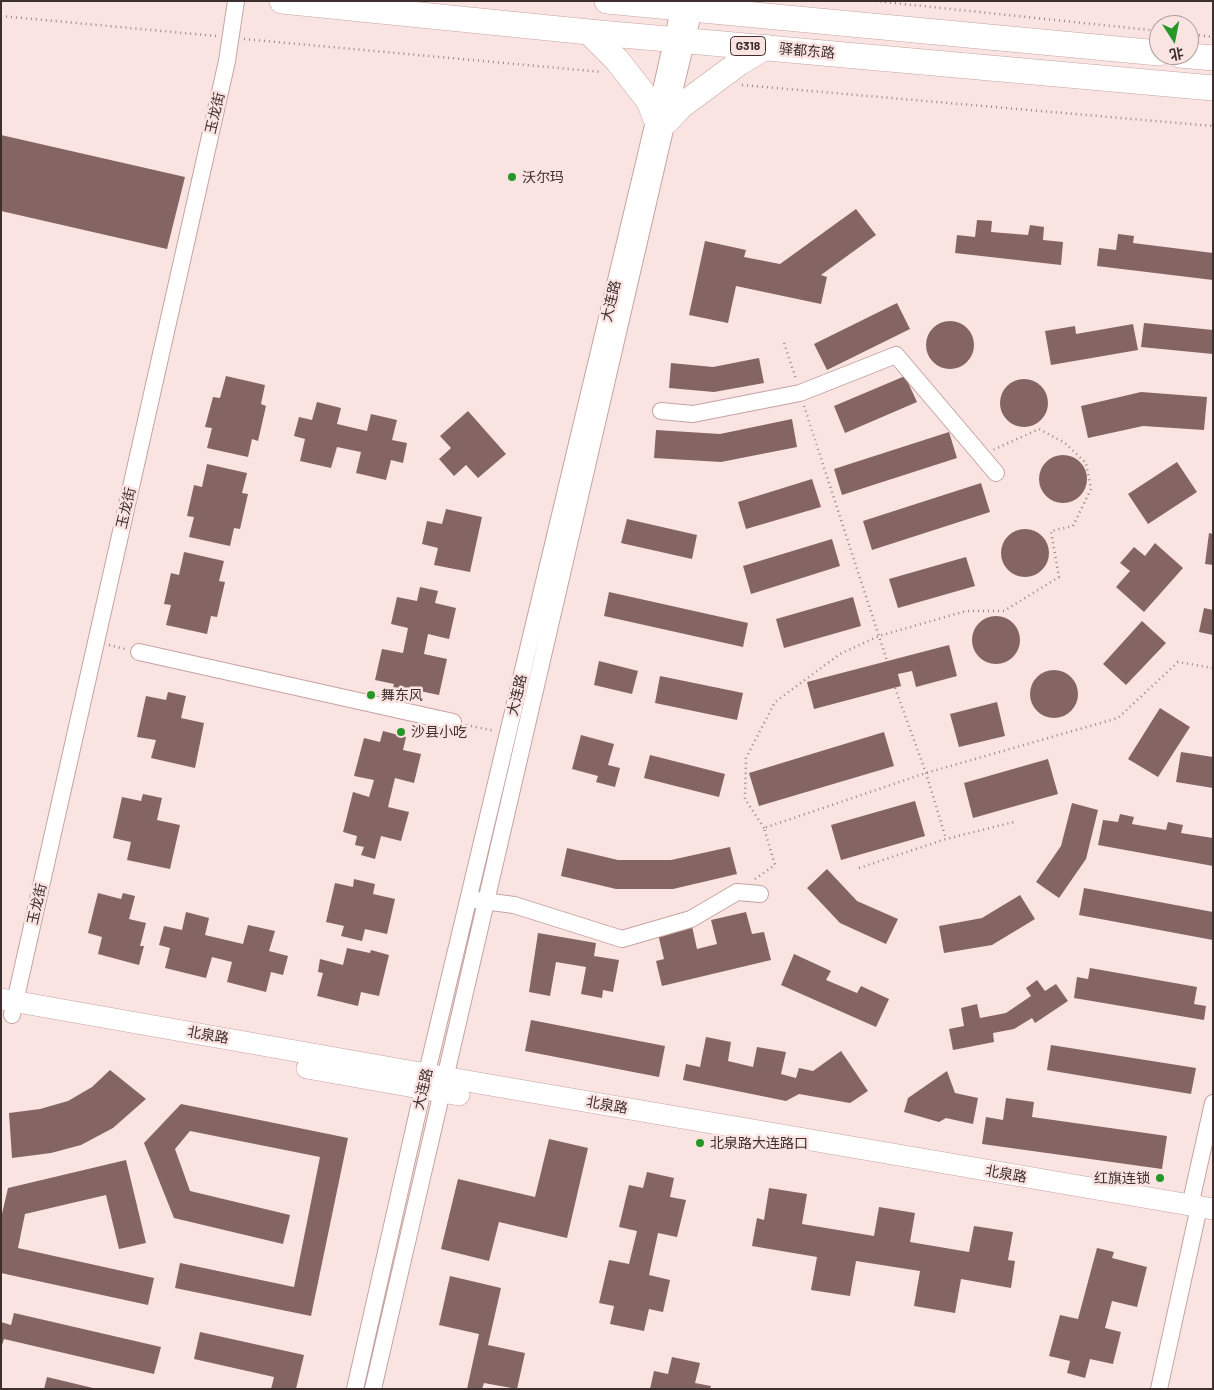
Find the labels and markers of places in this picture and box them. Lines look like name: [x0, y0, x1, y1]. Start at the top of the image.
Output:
place label: 沃尔玛: [522, 169, 564, 185]
marker: 沃尔玛: [506, 171, 518, 183]
place label: 舞东风: [381, 687, 423, 703]
marker: 舞东风: [365, 689, 377, 701]
place label: 沙县小吃: [411, 724, 467, 740]
marker: 沙县小吃: [395, 726, 407, 738]
place label: 北泉路大连路口: [710, 1135, 808, 1151]
marker: 北泉路大连路口: [694, 1137, 706, 1149]
place label: 红旗连锁: [1094, 1170, 1150, 1186]
marker: 红旗连锁: [1154, 1172, 1166, 1184]

